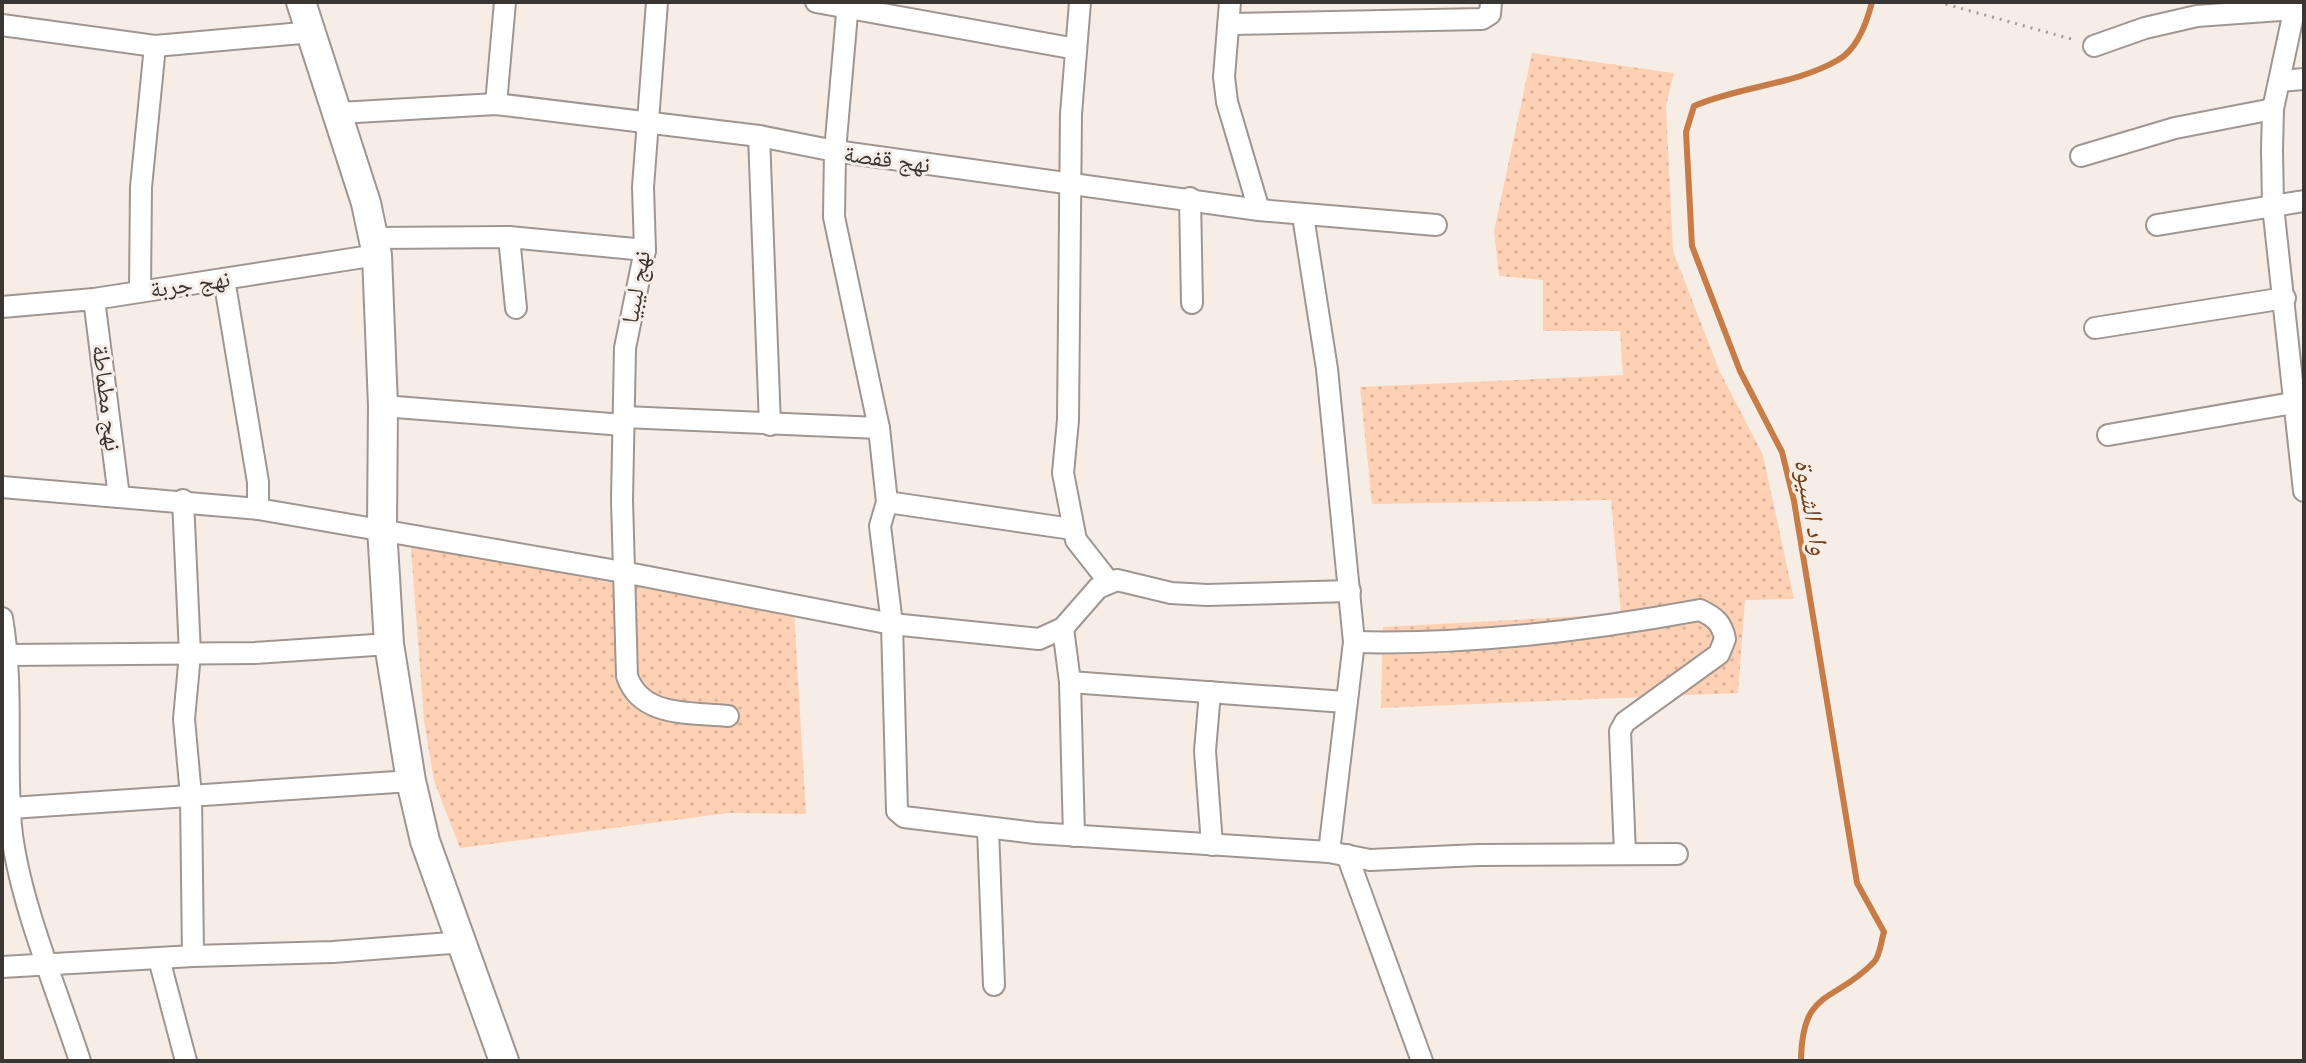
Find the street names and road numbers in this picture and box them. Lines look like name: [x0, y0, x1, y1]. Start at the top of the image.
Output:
street label: نهج قفصة: [842, 139, 932, 180]
street label: نهج ليبيا: [616, 248, 657, 326]
street label: نهج جربة: [148, 265, 232, 304]
street label: نهج مطماطة: [86, 343, 127, 453]

